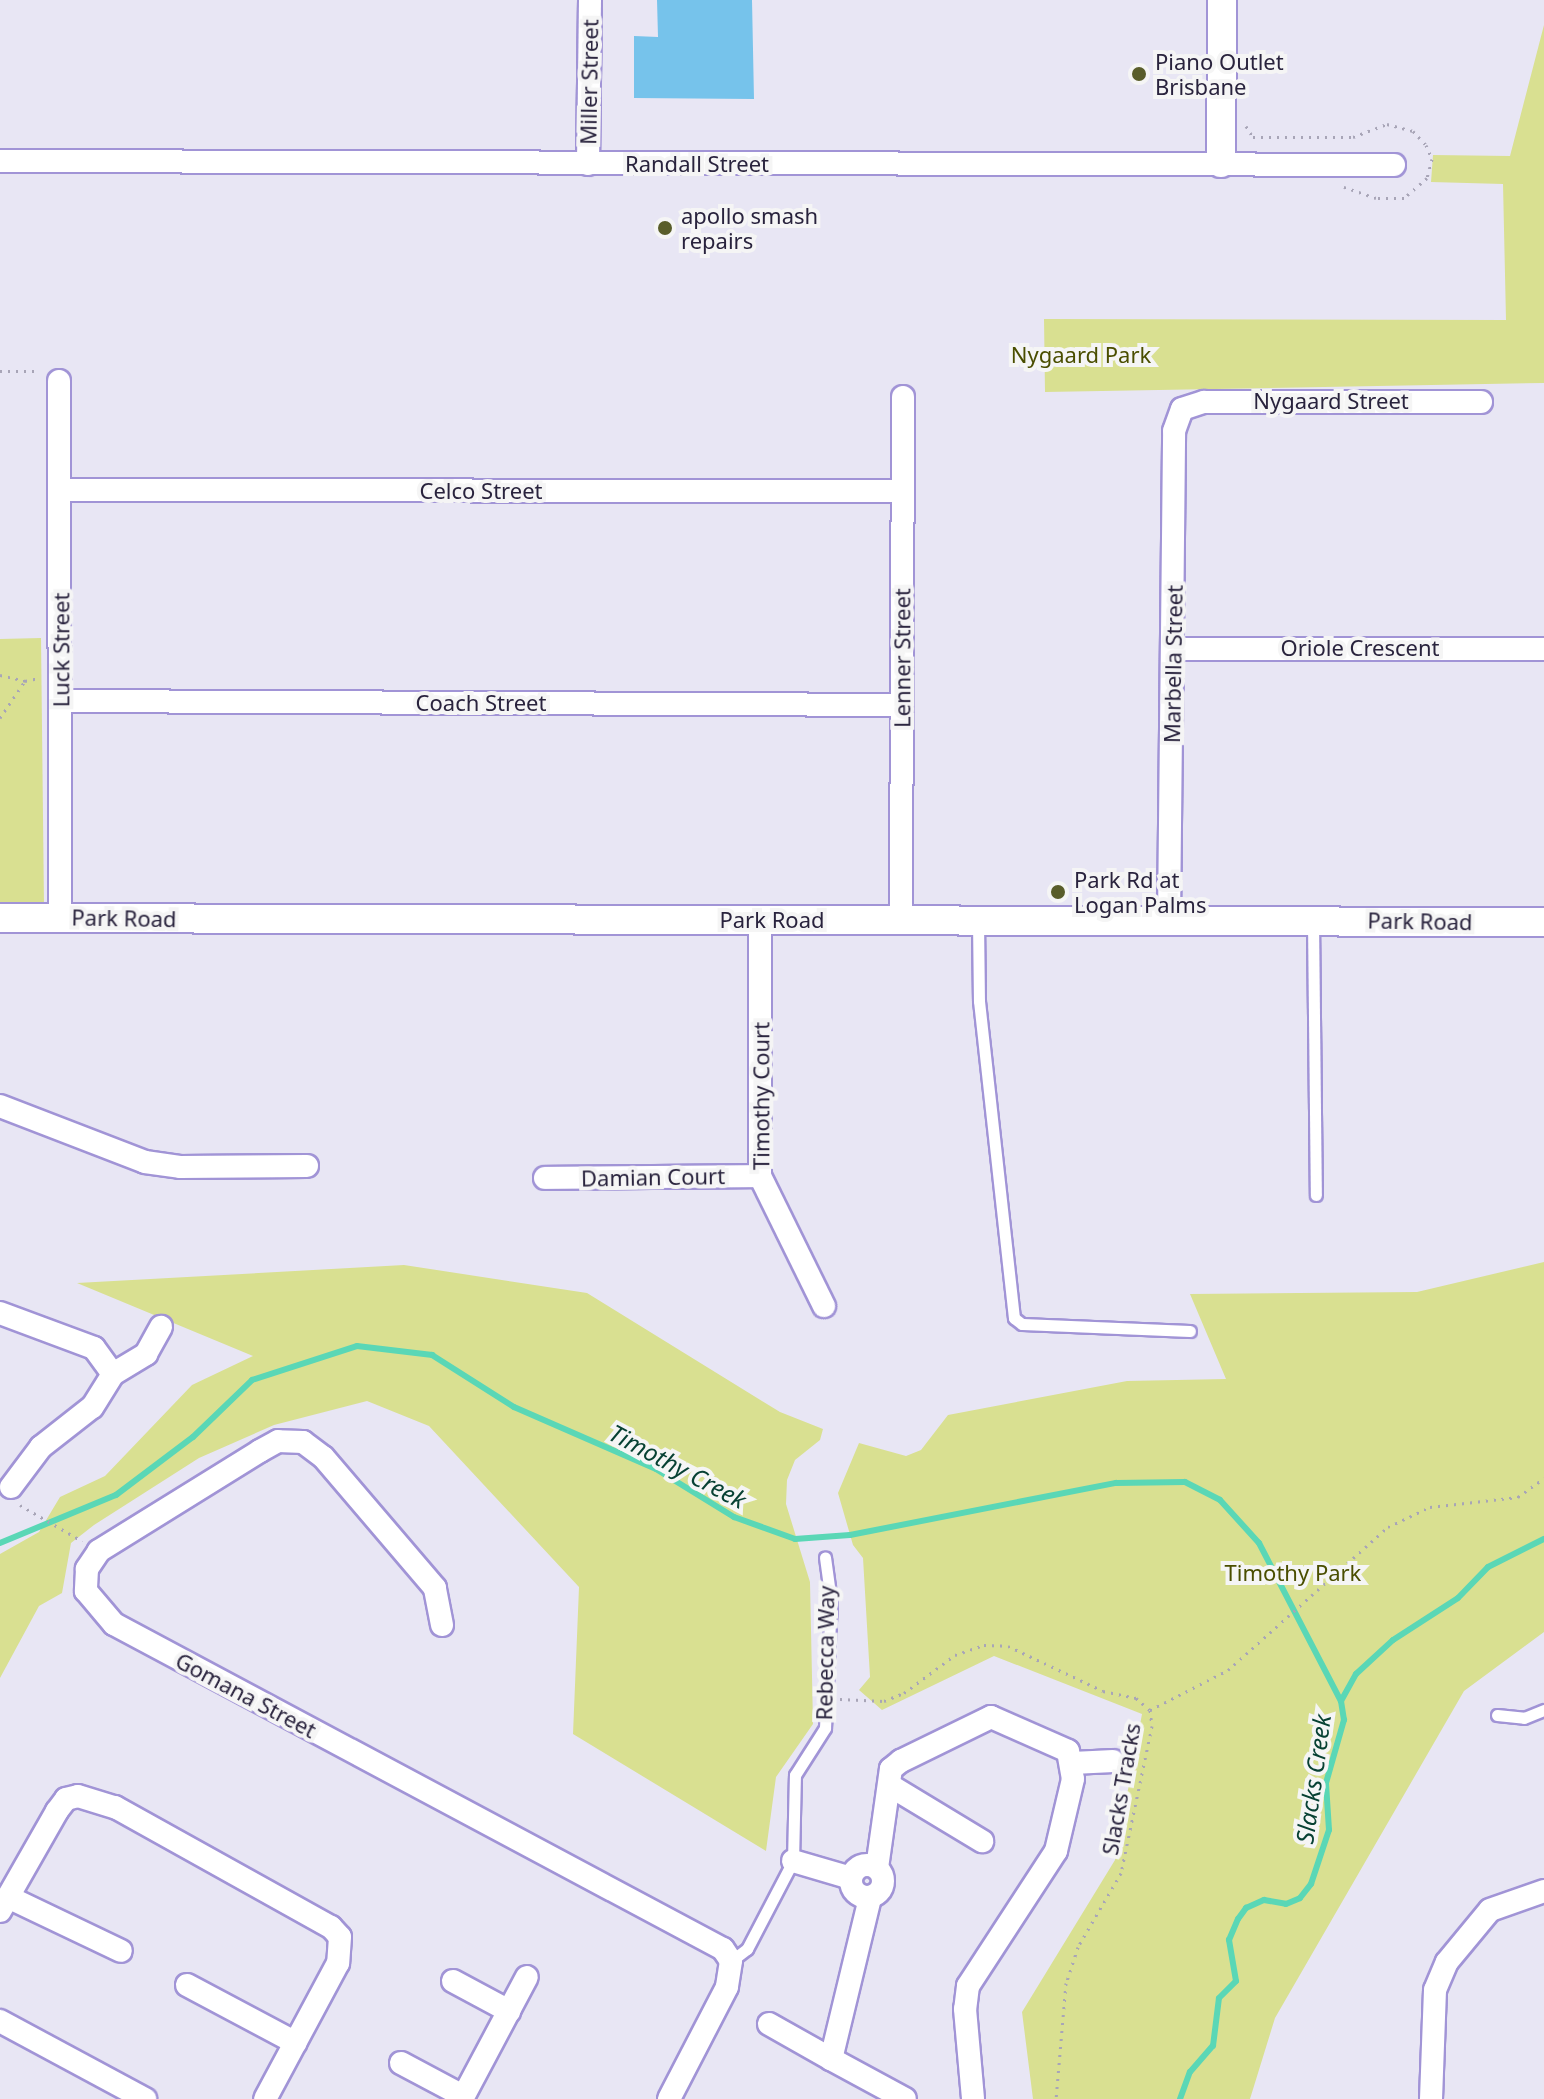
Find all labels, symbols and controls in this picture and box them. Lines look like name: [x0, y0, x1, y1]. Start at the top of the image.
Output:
street label: Miller Street: [575, 19, 603, 145]
place label: Piano Outlet Brisbane: [1155, 48, 1284, 100]
marker: Piano Outlet Brisbane: [1130, 65, 1148, 83]
street label: Randall Street: [625, 151, 769, 177]
place label: apollo smash repairs: [681, 202, 818, 254]
marker: apollo smash repairs: [656, 219, 674, 237]
park label: Nygaard Park: [1011, 342, 1151, 368]
street label: Nygaard Street: [1253, 388, 1409, 414]
street label: Celco Street: [419, 478, 543, 504]
street label: Marbella Street: [1158, 585, 1188, 743]
street label: Lenner Street: [889, 588, 915, 728]
street label: Luck Street: [48, 593, 74, 707]
street label: Oriole Crescent: [1280, 635, 1440, 661]
street label: Coach Street: [416, 690, 546, 716]
place label: Park Rd at Logan Palms: [1074, 866, 1206, 918]
marker: Park Rd at Logan Palms: [1049, 883, 1067, 901]
street label: Park Road: [71, 904, 177, 932]
street label: Park Road: [719, 907, 825, 933]
street label: Park Road: [1367, 907, 1473, 935]
street label: Timothy Court: [748, 1022, 774, 1170]
street label: Damian Court: [581, 1163, 725, 1191]
water label: Timothy Creek: [605, 1418, 751, 1514]
park label: Timothy Park: [1225, 1560, 1361, 1586]
street label: Rebecca Way: [811, 1585, 839, 1721]
street label: Gomana Street: [171, 1647, 321, 1743]
water label: Slacks Creek: [1290, 1712, 1336, 1846]
street label: Slacks Tracks: [1096, 1721, 1146, 1857]

